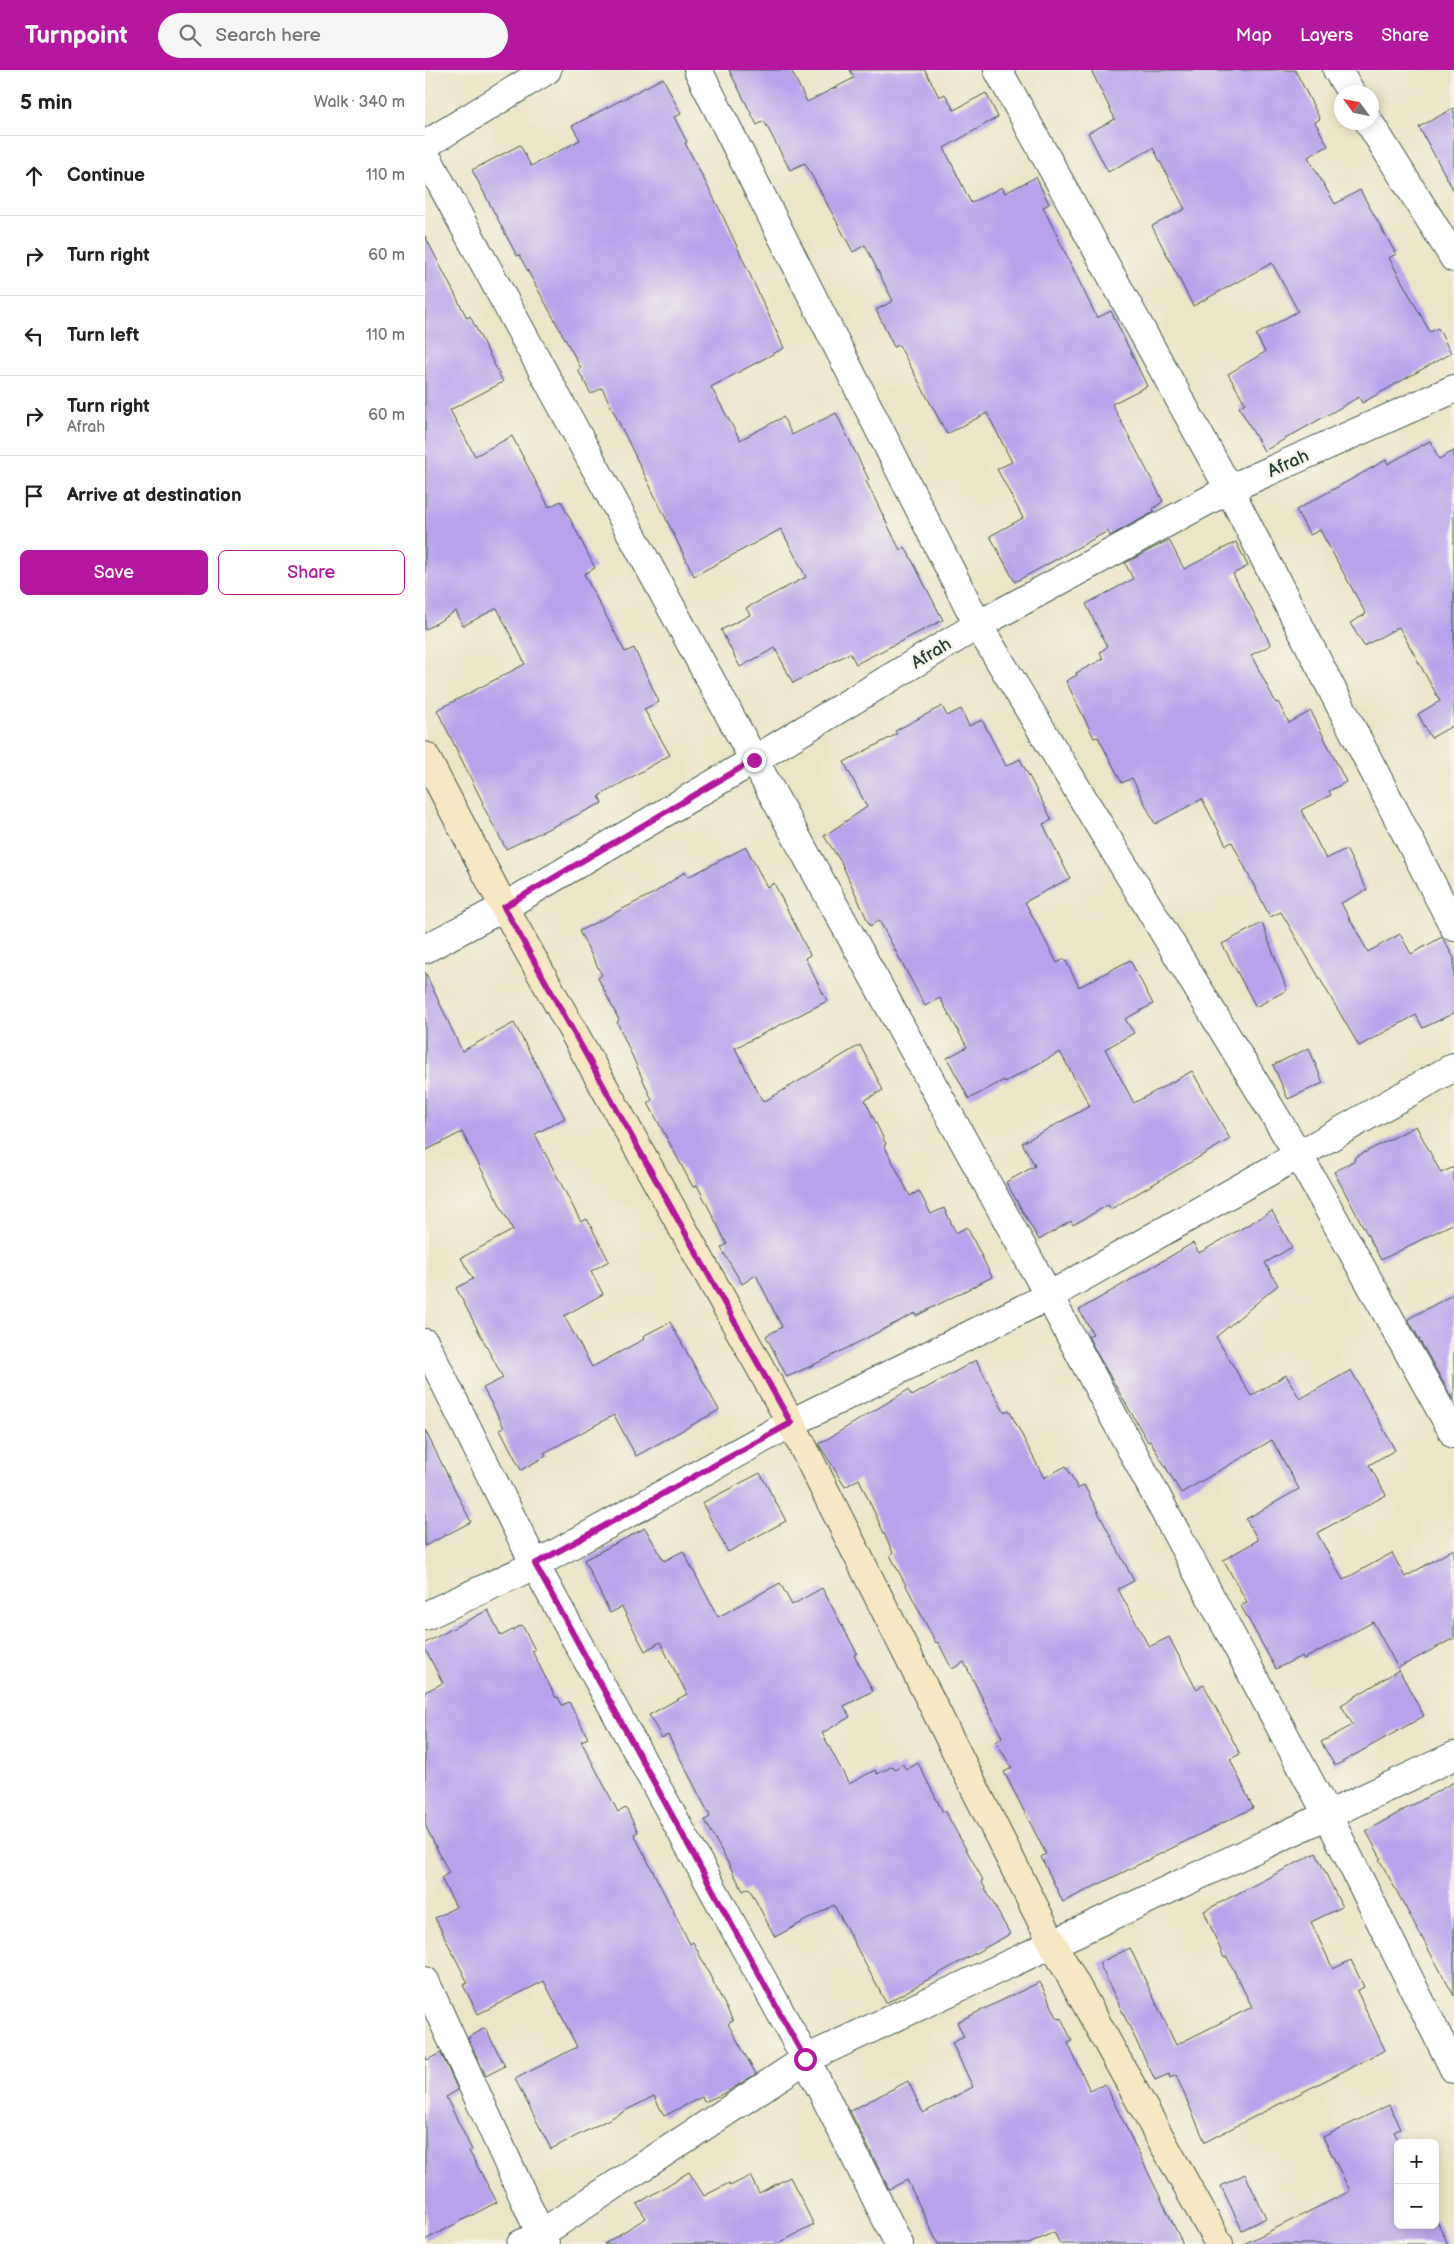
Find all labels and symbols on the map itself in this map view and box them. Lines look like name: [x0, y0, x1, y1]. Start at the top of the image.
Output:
north arrow: [1334, 85, 1379, 130]
street label: Afrah: [1264, 445, 1312, 482]
street label: Afrah: [907, 633, 955, 673]
route end: [743, 749, 766, 772]
route start: [794, 2048, 817, 2071]

